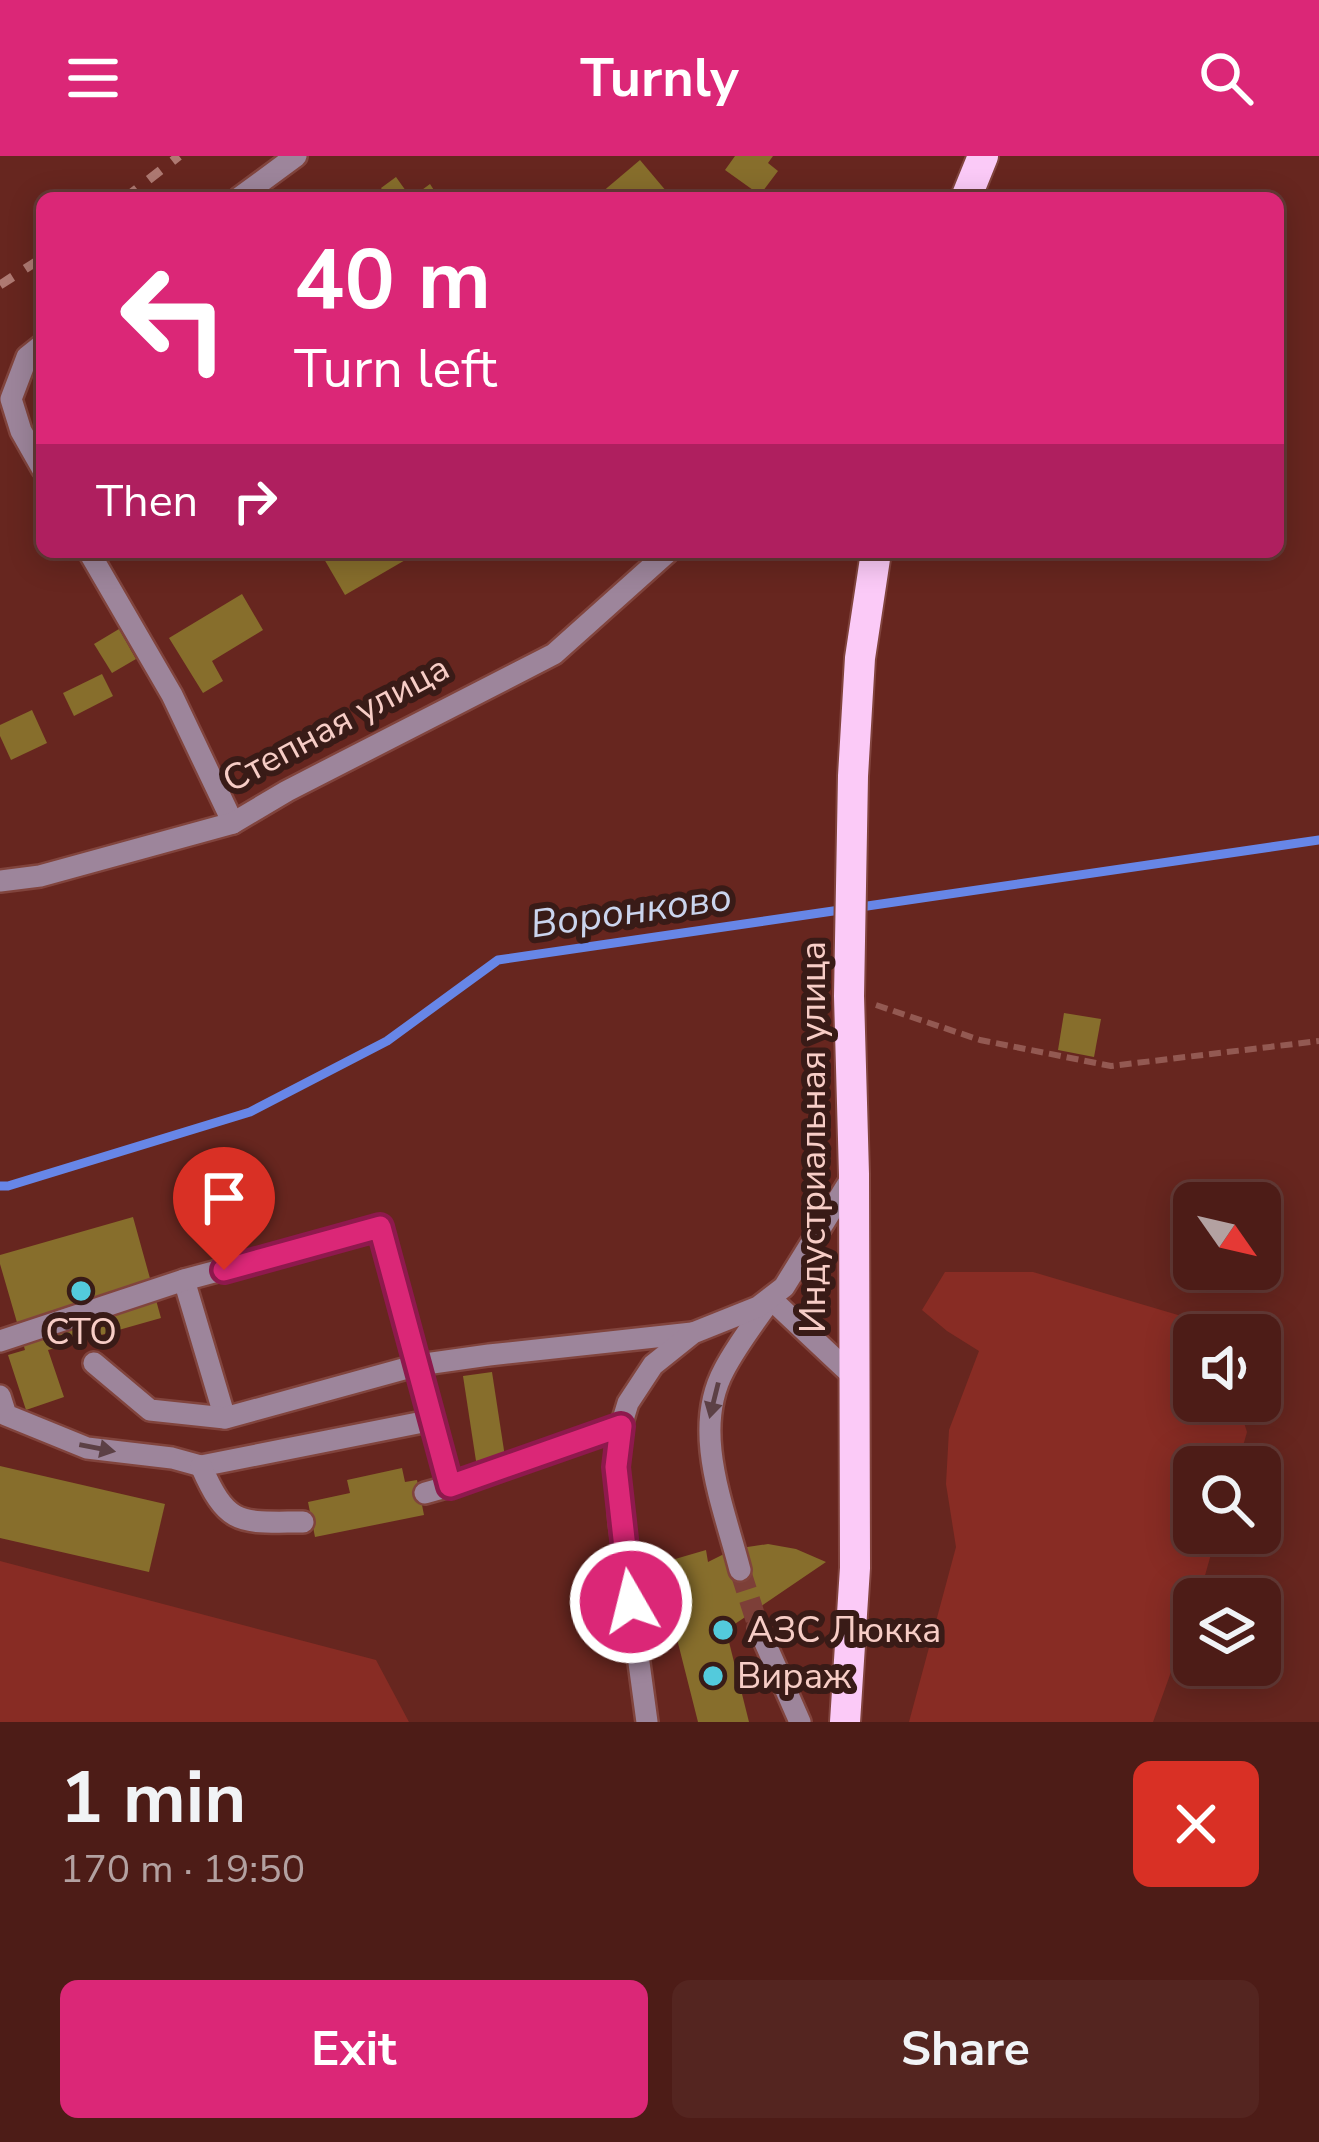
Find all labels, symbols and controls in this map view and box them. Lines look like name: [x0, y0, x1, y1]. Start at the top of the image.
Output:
text: Turnly: [580, 41, 739, 115]
icon: menu: [60, 45, 126, 111]
icon: search: [1193, 45, 1259, 111]
text: 40 m: [294, 223, 491, 338]
icon: left: [96, 240, 252, 396]
text: Turn left: [294, 332, 497, 406]
icon: right: [222, 468, 288, 534]
text: Then: [96, 471, 198, 532]
street label: Степная улица: [214, 644, 458, 804]
water label: Воронково: [527, 871, 735, 951]
street label: Индустриальная улица: [789, 941, 838, 1333]
pin: [173, 1147, 275, 1270]
icon: arrive: [191, 1165, 257, 1231]
north arrow: [1173, 1182, 1281, 1290]
map controls: [1173, 1182, 1281, 1686]
marker: СТО: [68, 1278, 94, 1304]
place label: СТО: [45, 1308, 117, 1357]
button: sound: [1173, 1314, 1281, 1422]
one-way arrow: [704, 1382, 723, 1419]
one-way arrow: [79, 1439, 117, 1458]
button: search: [1173, 1446, 1281, 1554]
position arrow: [568, 1539, 694, 1665]
button: layers: [1173, 1578, 1281, 1686]
place label: АЗС Люкка: [747, 1606, 941, 1655]
marker: АЗС Люкка: [710, 1617, 736, 1643]
place label: Вираж: [737, 1652, 852, 1701]
marker: Вираж: [700, 1663, 726, 1689]
text: 1 min: [60, 1749, 246, 1847]
button: close: [1133, 1761, 1259, 1887]
text: 170 m · 19:50: [60, 1843, 305, 1896]
button: Exit: [60, 1980, 648, 2118]
button: Share: [672, 1980, 1259, 2118]

